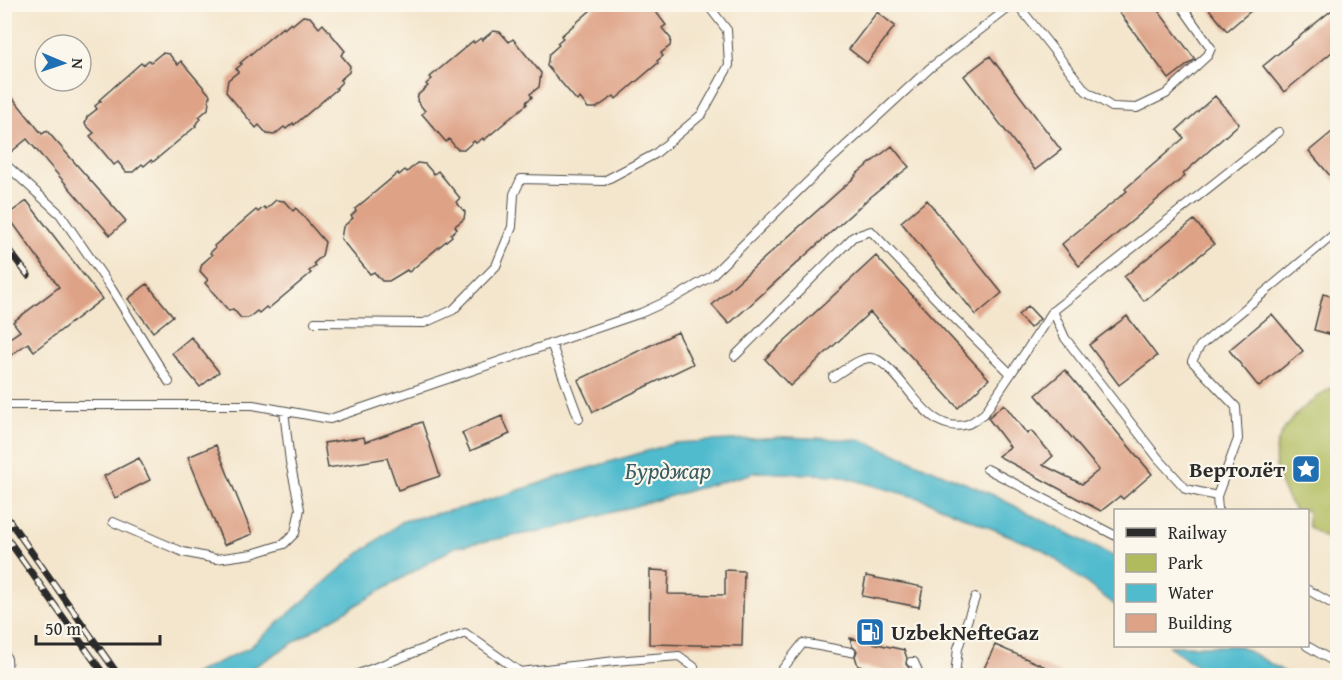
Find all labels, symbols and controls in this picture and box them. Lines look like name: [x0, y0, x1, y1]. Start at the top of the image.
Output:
north arrow: [33, 33, 93, 93]
text: N: [66, 58, 90, 70]
water label: Бурджар: [625, 453, 711, 488]
place label: Вертолёт: [1189, 453, 1285, 485]
place icon: Вертолёт: [1290, 453, 1322, 485]
legend: [1114, 509, 1309, 647]
text: Railway: [1168, 519, 1227, 546]
text: Park: [1168, 549, 1204, 576]
text: Water: [1168, 579, 1214, 606]
scale bar: [36, 608, 160, 646]
text: Building: [1168, 609, 1232, 636]
text: 50 m: [45, 615, 81, 642]
fuel station icon: UzbekNefteGaz: [854, 616, 886, 648]
place label: UzbekNefteGaz: [891, 616, 1039, 648]

